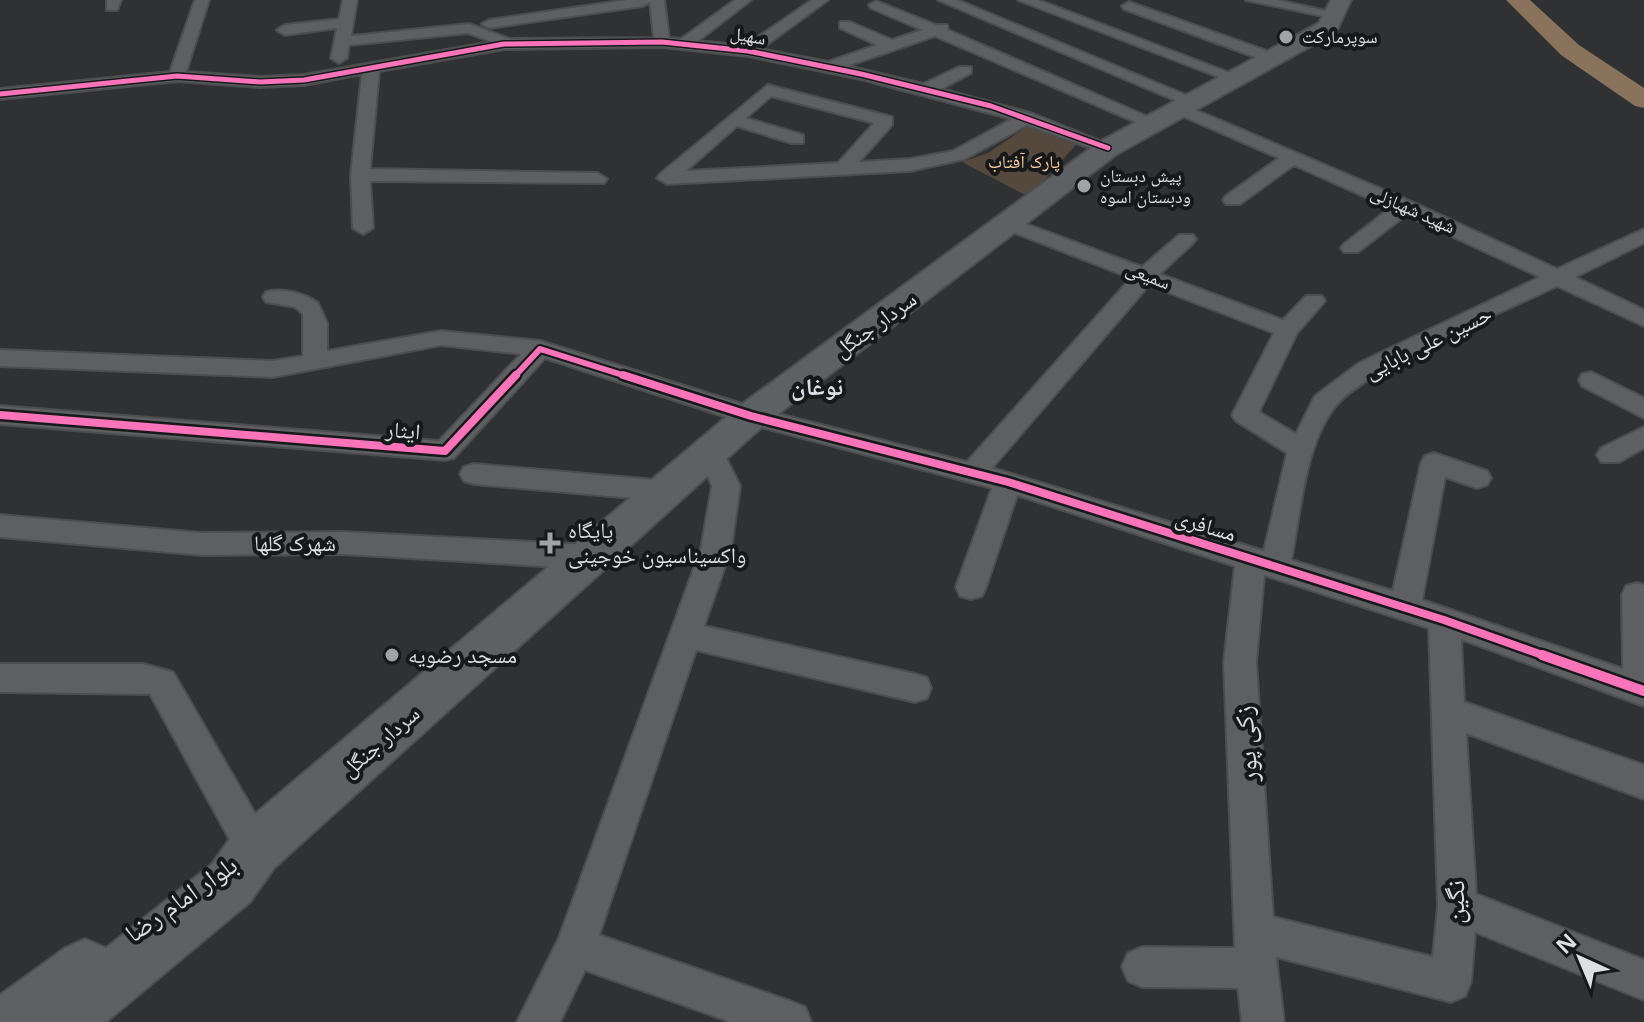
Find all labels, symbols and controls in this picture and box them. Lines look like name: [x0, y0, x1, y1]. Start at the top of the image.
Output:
street label: سهیل: [729, 20, 768, 50]
place label: سوپرمارکت: [1302, 24, 1378, 48]
marker: سوپرمارکت: [1277, 28, 1295, 46]
park label: پارک آفتاب: [988, 149, 1060, 173]
place label: پیش دبستان ودبستان اسوه: [1100, 163, 1191, 208]
marker: پیش دبستان ودبستان اسوه: [1075, 177, 1093, 195]
street label: شهید شهبازلی: [1367, 180, 1459, 238]
street label: سمیعی: [1123, 256, 1174, 294]
street label: سردار جنگل: [827, 283, 922, 363]
street label: حسین علی بابایی: [1359, 297, 1496, 385]
district label: نوغان: [791, 369, 843, 402]
street label: ایثار: [383, 412, 422, 445]
street label: مسافری: [1172, 501, 1240, 547]
place label: پایگاه واکسیناسیون خوجینی: [568, 514, 746, 569]
street label: شهرک گلها: [254, 527, 336, 557]
marker: پایگاه واکسیناسیون خوجینی: [539, 532, 561, 554]
place label: مسجد رضویه: [408, 639, 517, 669]
marker: مسجد رضویه: [383, 646, 401, 664]
street label: سردار جنگل: [333, 698, 425, 783]
street label: زکی پور: [1224, 705, 1266, 785]
street label: بلوار امام رضا: [117, 846, 244, 951]
street label: نگین: [1436, 880, 1472, 924]
north arrow: [1540, 918, 1620, 998]
text: N: [1549, 926, 1582, 960]

